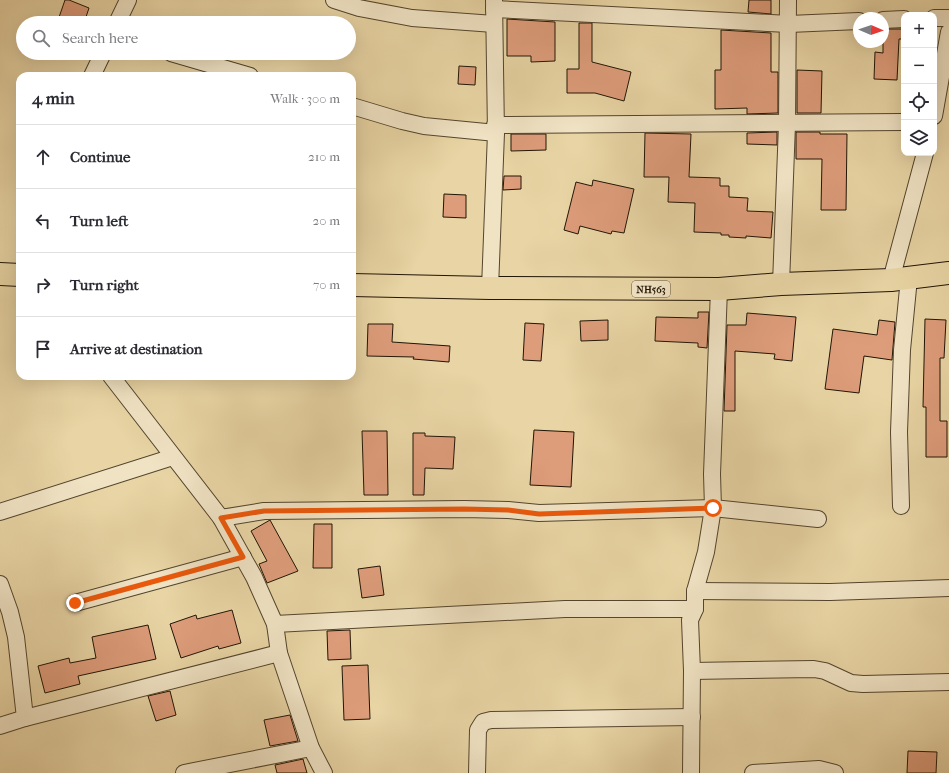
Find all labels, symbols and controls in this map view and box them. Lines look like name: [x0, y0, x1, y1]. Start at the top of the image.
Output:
north arrow: [853, 12, 889, 48]
map controls: [901, 12, 937, 156]
button: +: [901, 12, 937, 48]
search box: [16, 16, 356, 60]
icon: search: [30, 27, 52, 49]
text: Search here: [62, 29, 138, 47]
button: −: [901, 48, 937, 84]
button: locate: [901, 84, 937, 120]
text: 4 min: [32, 88, 75, 108]
text: Walk · 300 m: [270, 91, 340, 106]
button: layers: [901, 120, 937, 156]
icon: ahead: [32, 146, 54, 168]
text: Continue: [70, 148, 130, 166]
text: 210 m: [308, 149, 340, 164]
icon: left: [32, 210, 54, 232]
text: Turn left: [70, 212, 128, 230]
text: 20 m: [313, 213, 340, 228]
icon: right: [32, 274, 54, 296]
text: Turn right: [70, 276, 139, 294]
text: 70 m: [313, 277, 340, 292]
road number: NH563: [632, 281, 670, 297]
icon: arrive: [32, 338, 54, 360]
text: Arrive at destination: [70, 340, 202, 358]
route start: [704, 499, 722, 517]
route end: [66, 594, 84, 612]

